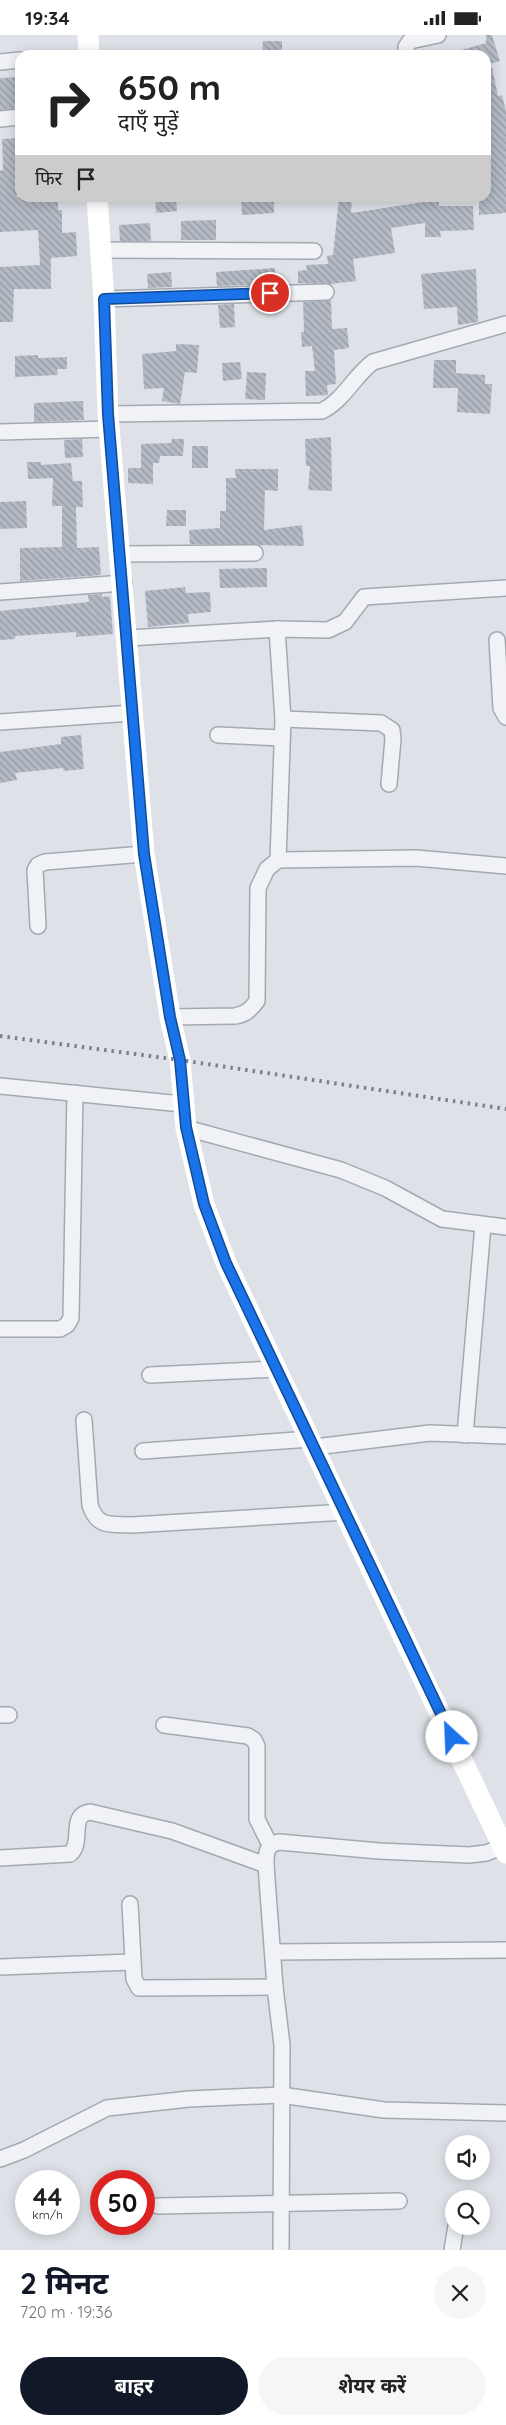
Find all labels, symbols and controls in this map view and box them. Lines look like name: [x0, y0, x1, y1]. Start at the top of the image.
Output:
text: 19:34: [25, 6, 70, 30]
text: 650 m: [118, 65, 221, 109]
icon: right: [35, 70, 100, 135]
text: दाएँ मुड़ें: [118, 108, 178, 136]
icon: arrive: [72, 165, 100, 193]
text: फिर: [35, 166, 62, 190]
pin: [249, 272, 291, 314]
icon: arrive: [256, 279, 284, 307]
position arrow: [425, 1710, 477, 1762]
map controls: [445, 2135, 490, 2235]
button: sound: [445, 2135, 490, 2180]
speed limit sign: 50: [90, 2170, 155, 2235]
text: 44: [33, 2181, 62, 2212]
button: search: [445, 2190, 490, 2235]
text: km/h: [32, 2207, 63, 2222]
text: 2 मिनट: [20, 2264, 108, 2302]
button: close: [434, 2267, 486, 2319]
text: 720 m · 19:36: [20, 2302, 112, 2322]
button: बाहर: [20, 2357, 248, 2415]
button: शेयर करें: [258, 2357, 486, 2415]

